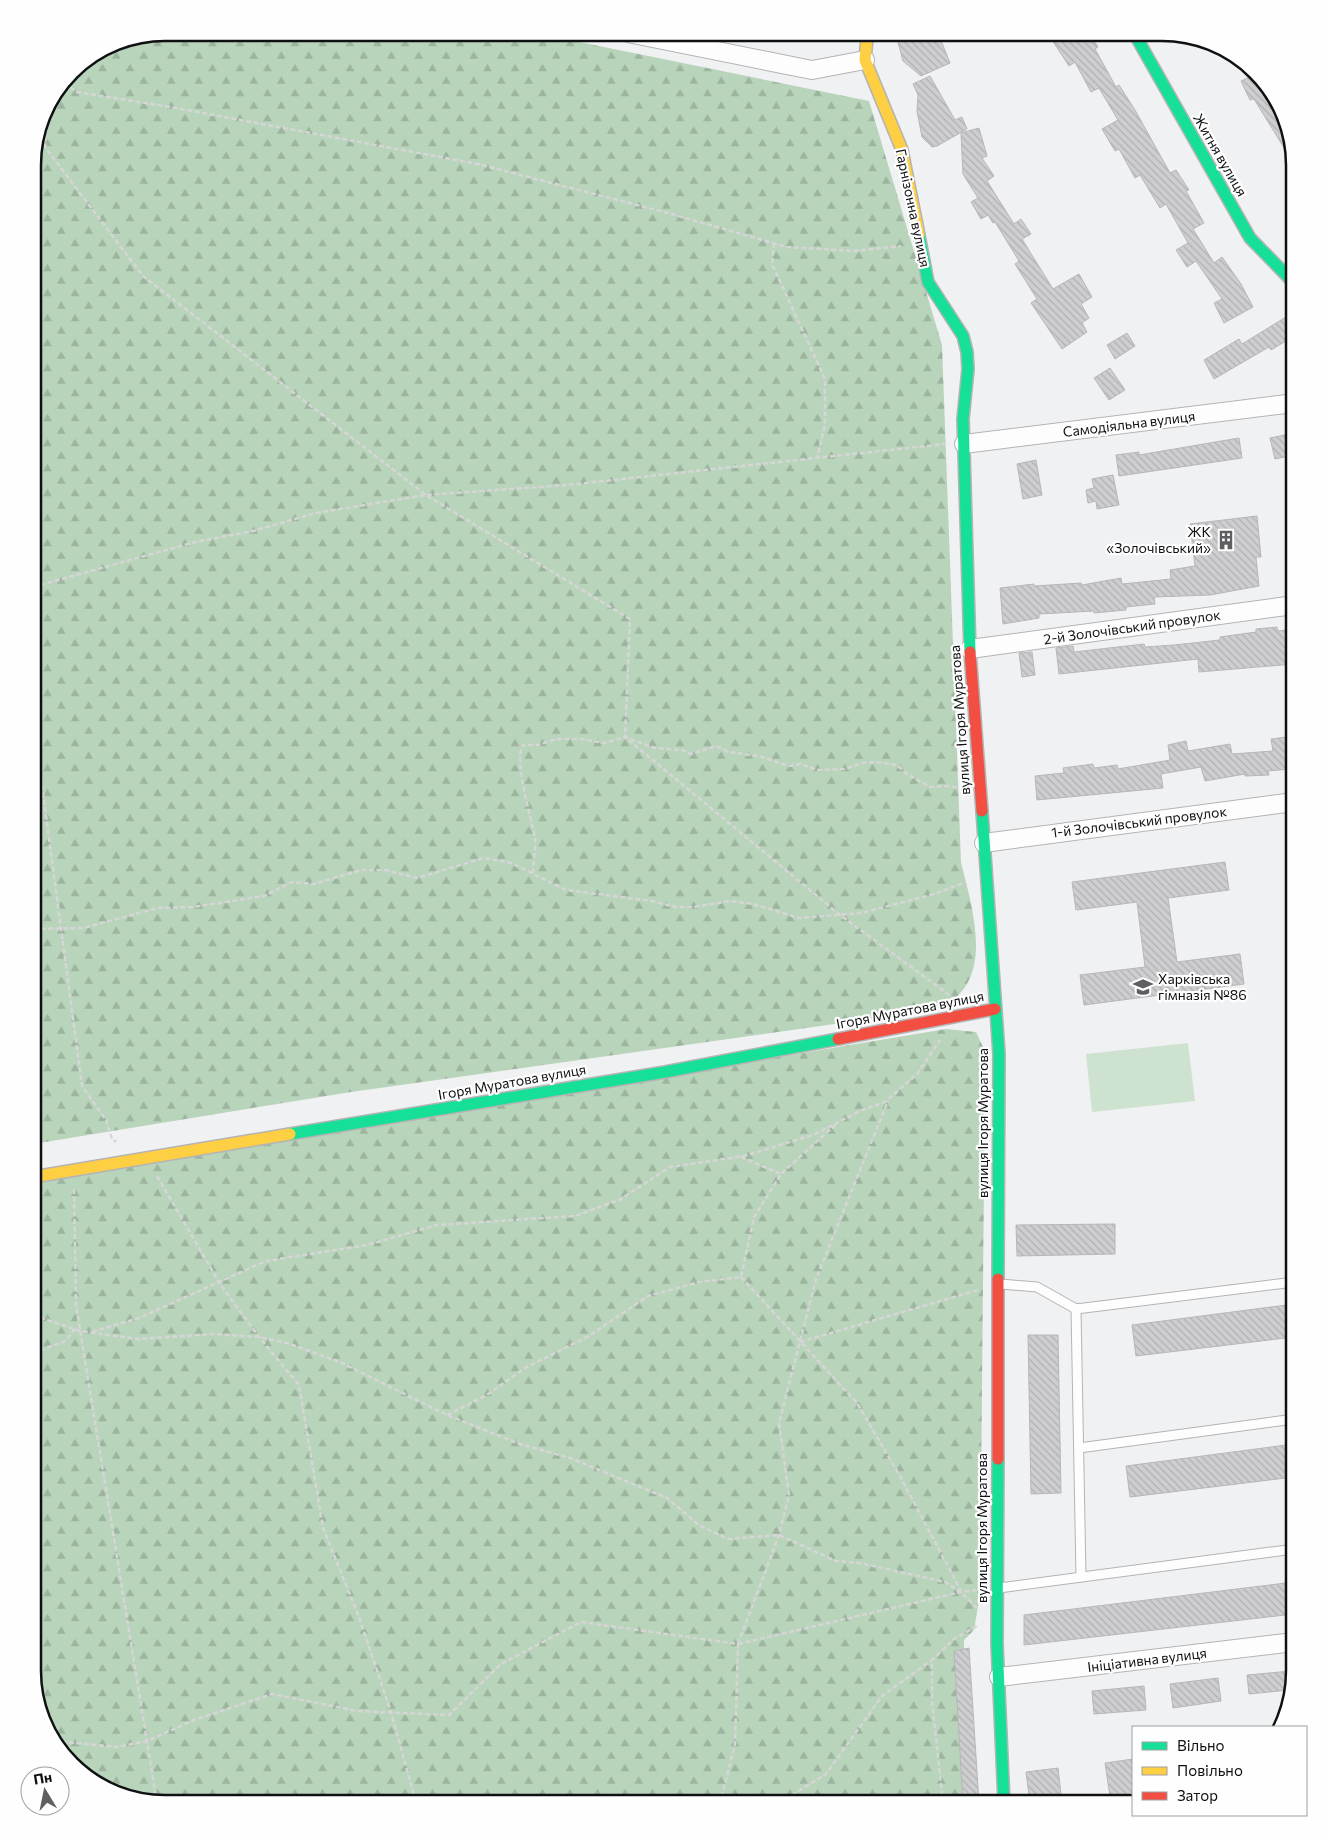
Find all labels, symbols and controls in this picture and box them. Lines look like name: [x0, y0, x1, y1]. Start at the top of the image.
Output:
street label: Житня вулиця: [1190, 110, 1251, 199]
street label: Гарнізонна вулиця: [893, 147, 934, 269]
street label: Самодіяльна вулиця: [1062, 407, 1196, 440]
place label: ЖК «Золочівський»: [1106, 523, 1211, 556]
building icon: ЖК «Золочівський»: [1215, 529, 1237, 551]
street label: 2-й Золочівський провулок: [1042, 606, 1222, 647]
street label: вулиця Ігоря Муратова: [946, 645, 973, 796]
street label: 1-й Золочівський провулок: [1050, 802, 1228, 841]
place label: Харківська гімназія №86: [1158, 970, 1247, 1003]
school or university icon: Харківська гімназія №86: [1132, 976, 1154, 998]
street label: Ігоря Муратова вулиця: [835, 987, 985, 1032]
street label: вулиця Ігоря Муратова: [974, 1048, 991, 1198]
street label: Ігоря Муратова вулиця: [436, 1060, 587, 1103]
street label: вулиця Ігоря Муратова: [973, 1453, 990, 1603]
street label: Ініціативна вулиця: [1086, 1644, 1208, 1675]
legend: [1132, 1726, 1307, 1816]
text: Вільно: [1177, 1736, 1224, 1754]
text: Повільно: [1177, 1761, 1243, 1779]
north arrow: [20, 1766, 70, 1816]
text: Пн: [32, 1768, 53, 1788]
text: Затор: [1177, 1786, 1218, 1804]

